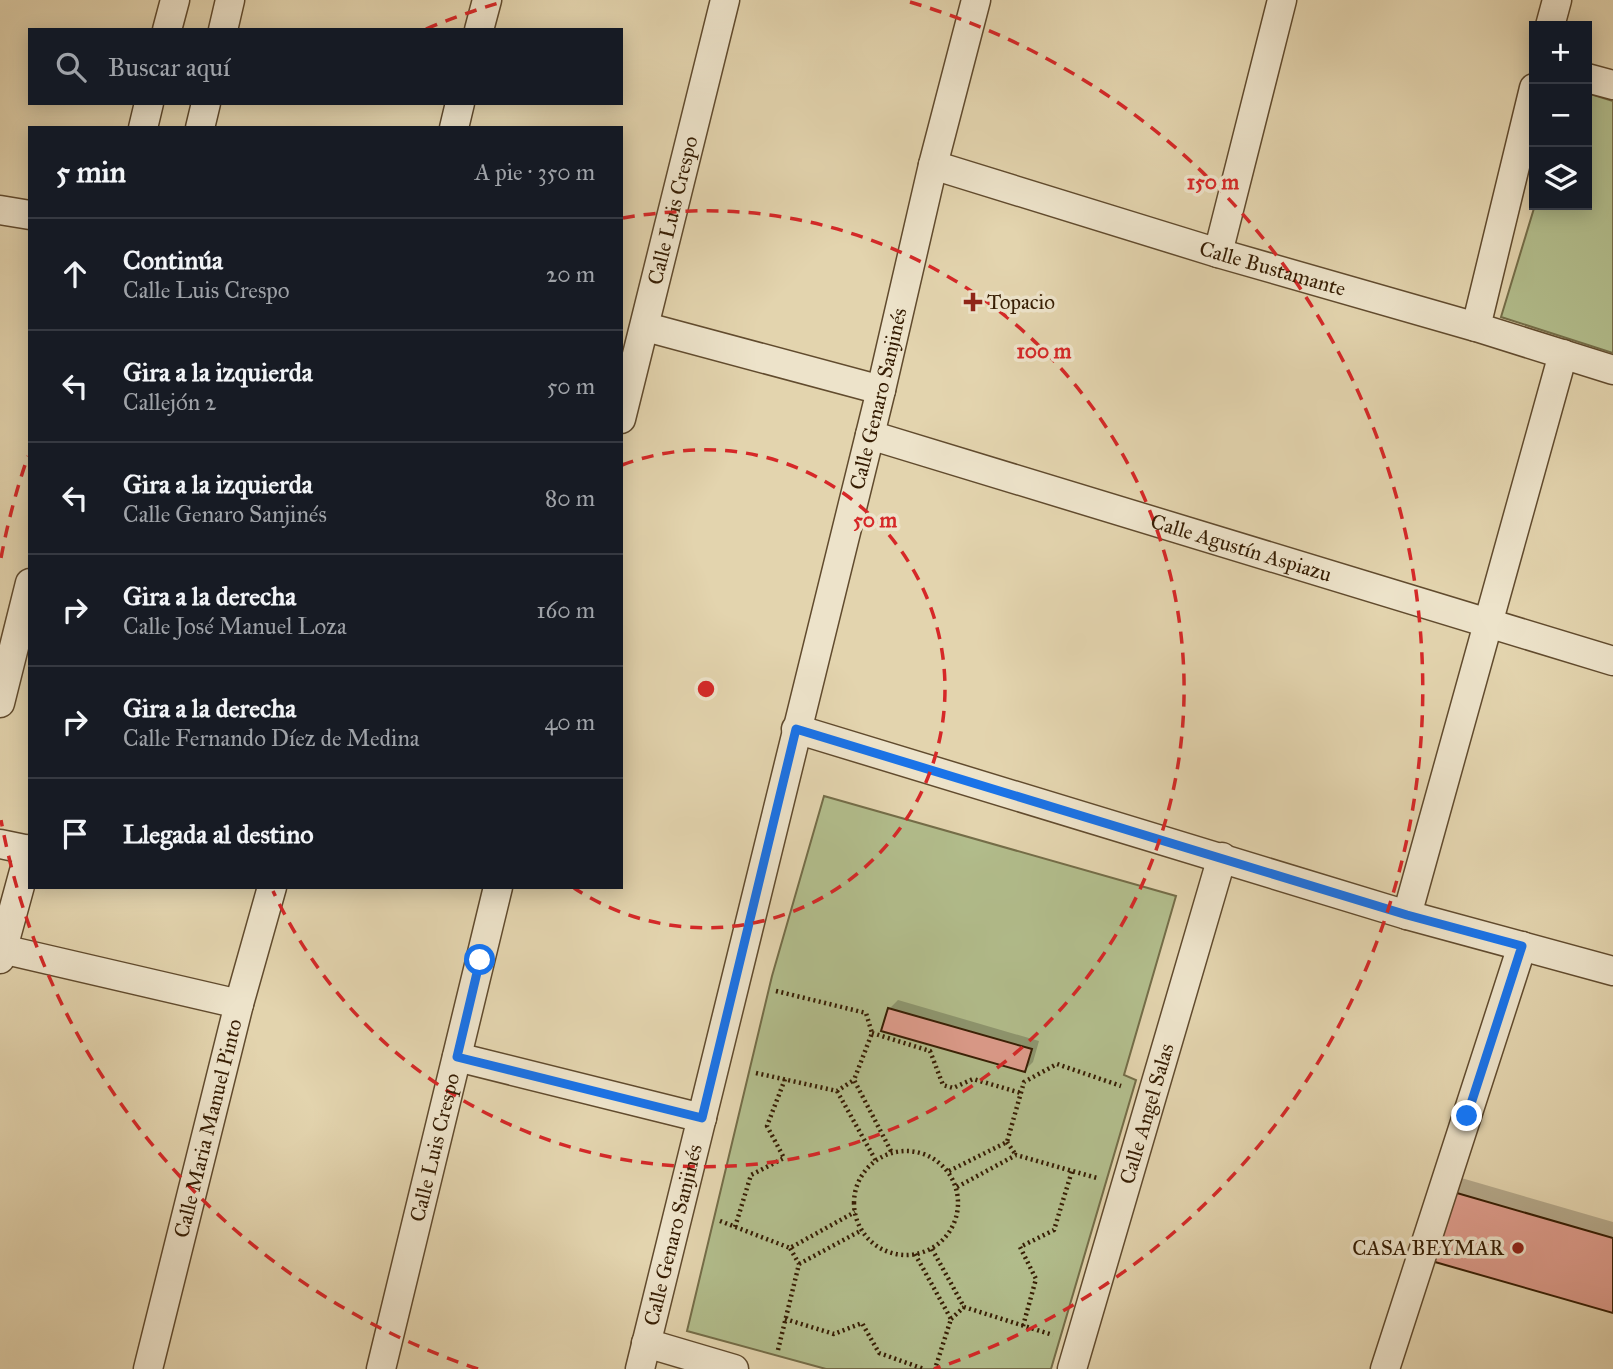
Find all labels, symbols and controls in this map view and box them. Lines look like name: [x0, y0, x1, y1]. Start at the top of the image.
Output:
map controls: [1529, 21, 1592, 210]
button: +: [1529, 21, 1592, 84]
search box: [28, 28, 623, 105]
icon: search: [52, 48, 90, 86]
text: Buscar aquí: [108, 51, 230, 83]
button: −: [1529, 84, 1592, 147]
street label: Calle Luis Crespo: [642, 133, 704, 287]
button: layers: [1529, 147, 1592, 210]
text: 5 min: [56, 154, 126, 190]
text: A pie · 350 m: [475, 158, 595, 186]
text: 150 m: [1187, 169, 1239, 195]
street label: Calle Bustamante: [1196, 235, 1349, 302]
text: Continúa: [123, 244, 223, 276]
icon: ahead: [56, 255, 94, 293]
text: 20 m: [546, 260, 595, 288]
text: Calle Luis Crespo: [123, 276, 290, 304]
place label: Topacio: [987, 289, 1055, 315]
marker: Topacio: [965, 294, 981, 310]
street label: Calle Genaro Sanjinés: [844, 305, 913, 493]
text: 100 m: [1017, 338, 1072, 364]
text: Gira a la izquierda: [123, 356, 313, 388]
icon: left: [56, 367, 94, 405]
text: 50 m: [547, 372, 595, 400]
text: Callejón 2: [123, 388, 216, 416]
text: Gira a la izquierda: [123, 468, 313, 500]
icon: left: [56, 479, 94, 517]
text: 80 m: [545, 484, 595, 512]
text: Calle Genaro Sanjinés: [123, 500, 327, 528]
text: 50 m: [853, 507, 897, 533]
street label: Calle Agustín Aspiazu: [1148, 508, 1335, 588]
text: Gira a la derecha: [123, 580, 296, 612]
icon: right: [56, 591, 94, 629]
text: 160 m: [537, 596, 595, 624]
text: Calle José Manuel Loza: [123, 612, 347, 640]
centre of rings: [694, 677, 718, 701]
text: Gira a la derecha: [123, 692, 296, 724]
icon: right: [56, 703, 94, 741]
text: 40 m: [545, 708, 595, 736]
text: Calle Fernando Díez de Medina: [123, 724, 420, 752]
icon: arrive: [56, 815, 94, 853]
text: Llegada al destino: [123, 818, 314, 850]
route start: [464, 944, 495, 975]
street label: Calle Maria Manuel Pinto: [168, 1016, 248, 1240]
street label: Calle Angel Salas: [1114, 1040, 1180, 1187]
street label: Calle Luis Crespo: [404, 1070, 465, 1224]
route end: [1451, 1100, 1482, 1131]
street label: Calle Genaro Sanjinés: [638, 1141, 708, 1329]
place label: CASA BEYMAR: [1352, 1235, 1505, 1261]
marker: CASA BEYMAR: [1510, 1240, 1526, 1256]

